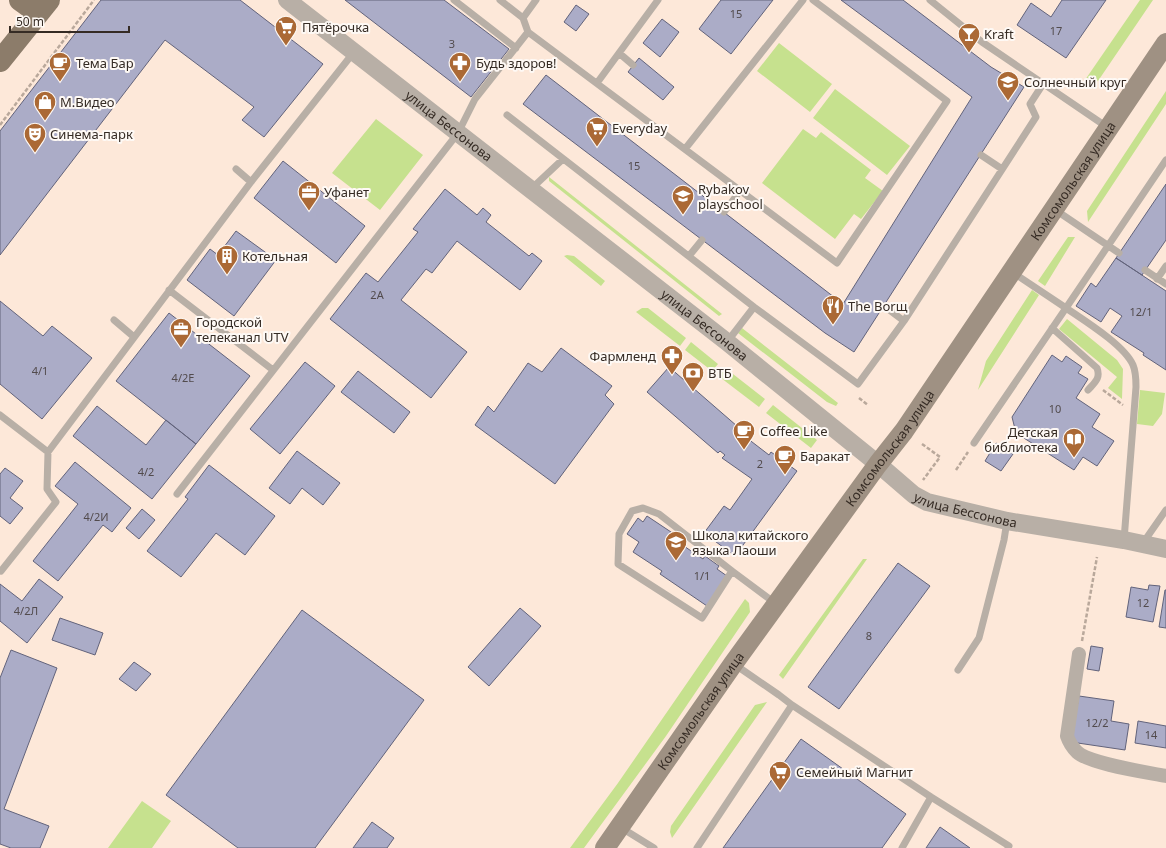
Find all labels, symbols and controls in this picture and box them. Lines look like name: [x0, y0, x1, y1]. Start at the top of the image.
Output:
house number: 15: [730, 6, 742, 21]
scale bar: [10, 8, 129, 34]
text: 50 m: [16, 13, 44, 30]
supermarket icon: Пятёрочка: [273, 14, 299, 47]
place label: Пятёрочка: [302, 18, 369, 36]
bar icon: Kraft: [956, 21, 982, 54]
house number: 17: [1050, 23, 1062, 38]
place label: Kraft: [984, 25, 1014, 43]
house number: 3: [449, 36, 455, 51]
cafe icon: Тема Бар: [47, 50, 73, 83]
pharmacy icon: Будь здоров!: [447, 50, 473, 83]
place label: Тема Бар: [76, 54, 134, 72]
place label: Будь здоров!: [476, 54, 557, 72]
school or university icon: Солнечный круг: [995, 69, 1021, 102]
place label: Солнечный круг: [1024, 73, 1127, 91]
street label: улица Бессонова: [401, 86, 496, 165]
shop icon: М.Видео: [32, 89, 58, 122]
place label: М.Видео: [60, 93, 115, 111]
supermarket icon: Everyday: [584, 115, 610, 148]
street label: Комсомольская улица: [1026, 118, 1120, 244]
place label: Everyday: [612, 119, 667, 137]
theatre icon: Синема-парк: [22, 121, 48, 154]
place label: Синема-парк: [50, 125, 133, 143]
house number: 15: [628, 158, 640, 173]
office icon: Уфанет: [296, 179, 322, 212]
place label: Rybakov playschool: [698, 180, 763, 213]
place label: Уфанет: [324, 183, 369, 201]
school or university icon: Rybakov playschool: [670, 183, 696, 216]
building icon: Котельная: [214, 243, 240, 276]
place label: Котельная: [242, 247, 308, 265]
street label: улица Бессонова: [657, 285, 752, 365]
house number: 2А: [370, 287, 385, 302]
restaurant icon: The Borщ: [820, 293, 846, 326]
place label: The Borщ: [848, 297, 908, 315]
house number: 12/1: [1130, 304, 1152, 319]
place label: Городской телеканал UTV: [196, 313, 289, 346]
office icon: Городской телеканал UTV: [168, 316, 194, 349]
pharmacy icon: Фармленд: [659, 343, 685, 376]
place label: Фармленд: [590, 347, 656, 365]
bank icon: ВТБ: [680, 360, 706, 393]
house number: 4/1: [32, 363, 48, 378]
place label: ВТБ: [708, 364, 732, 382]
house number: 4/2Е: [172, 370, 194, 385]
street label: Комсомольская улица: [841, 386, 938, 510]
house number: 10: [1049, 401, 1061, 416]
cafe icon: Coffee Like: [731, 418, 757, 451]
place label: Coffee Like: [760, 422, 828, 440]
place label: Детская библиотека: [984, 423, 1058, 456]
library icon: Детская библиотека: [1061, 426, 1087, 459]
cafe icon: Баракат: [772, 443, 798, 476]
place label: Баракат: [800, 447, 850, 465]
house number: 2: [757, 456, 763, 471]
house number: 4/2: [138, 464, 154, 479]
street label: улица Бессонова: [911, 488, 1018, 532]
house number: 4/2И: [84, 509, 109, 524]
place label: Школа китайского языка Лаоши: [692, 526, 809, 559]
school or university icon: Школа китайского языка Лаоши: [663, 529, 689, 562]
house number: 1/1: [694, 568, 710, 583]
house number: 12: [1137, 595, 1149, 610]
house number: 4/2Л: [14, 603, 38, 618]
house number: 8: [866, 628, 872, 643]
street label: Комсомольская улица: [653, 648, 748, 774]
house number: 12/2: [1086, 715, 1108, 730]
house number: 14: [1145, 727, 1158, 742]
supermarket icon: Семейный Магнит: [767, 759, 793, 792]
place label: Семейный Магнит: [796, 763, 913, 781]

